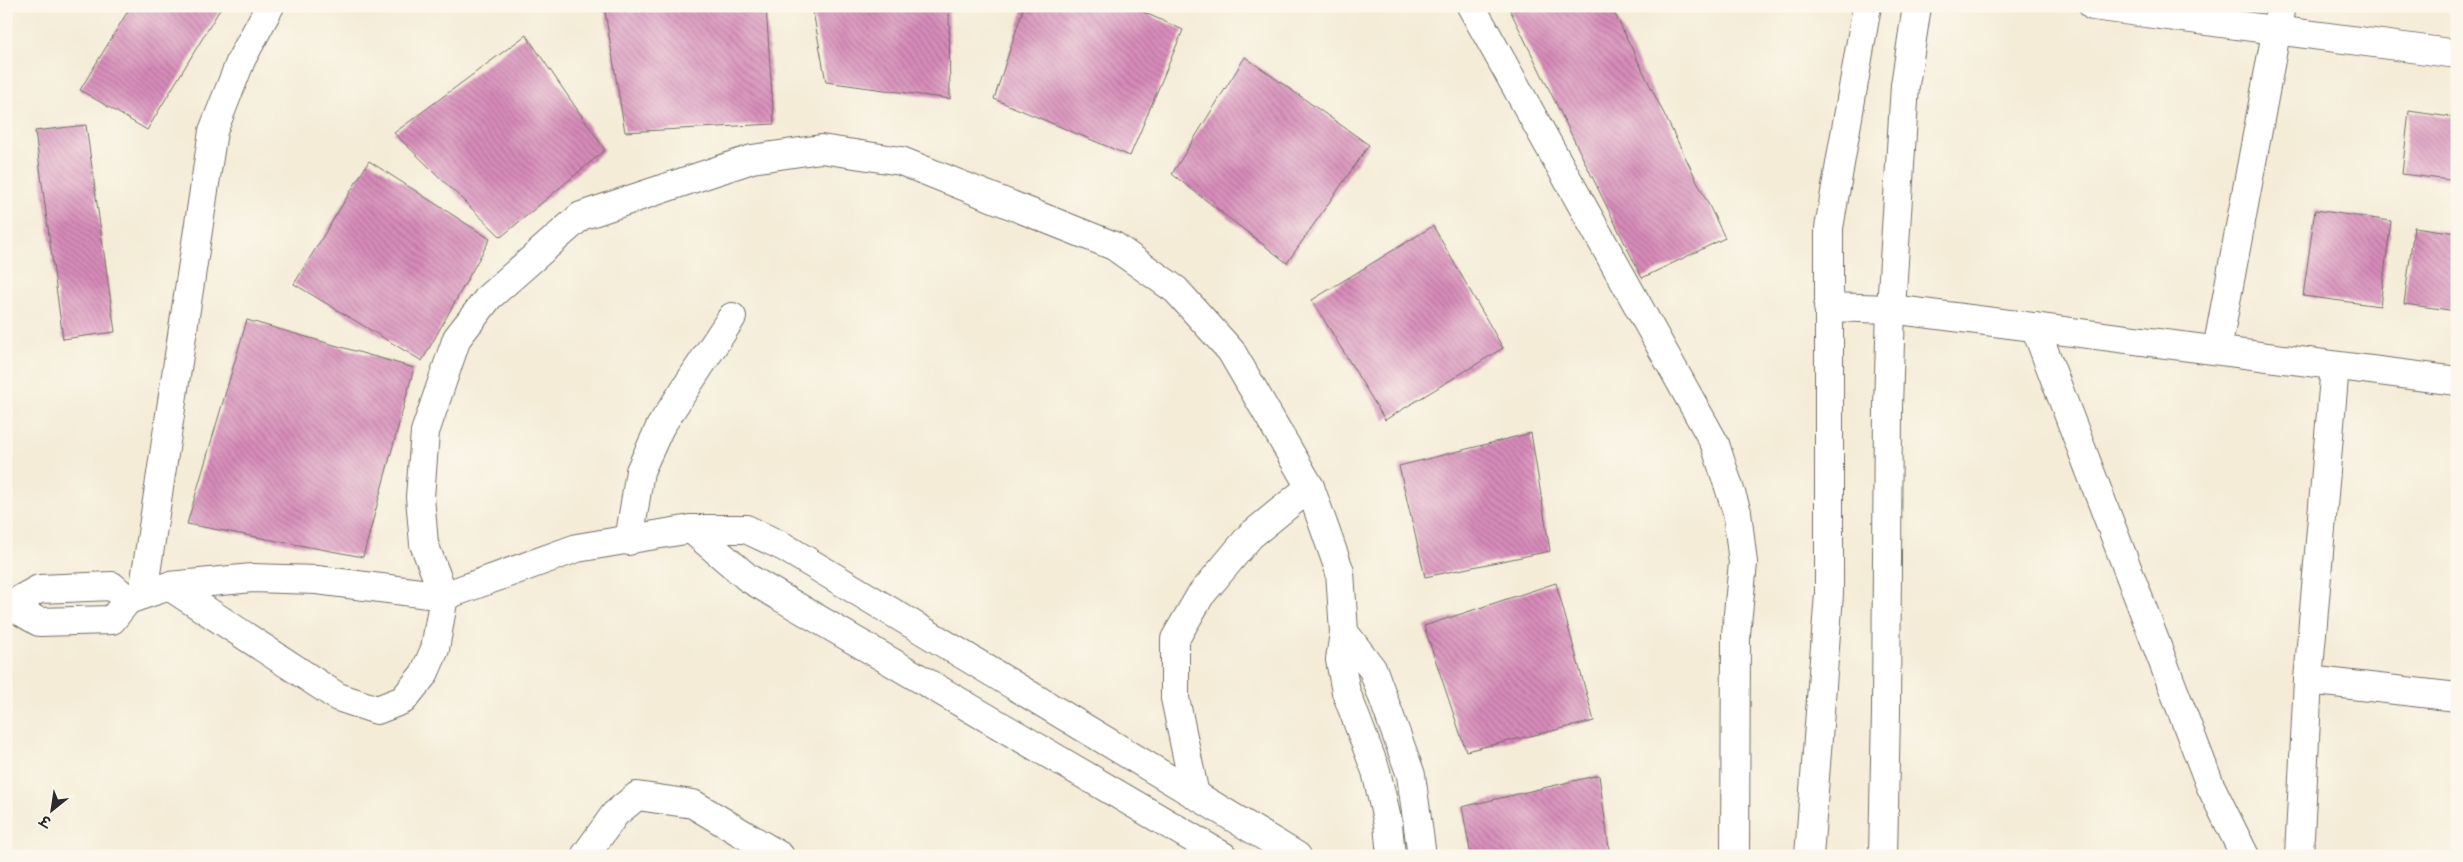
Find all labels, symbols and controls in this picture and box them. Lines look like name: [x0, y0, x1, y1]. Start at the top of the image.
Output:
north arrow: [28, 784, 78, 834]
text: उ: [36, 810, 56, 832]

